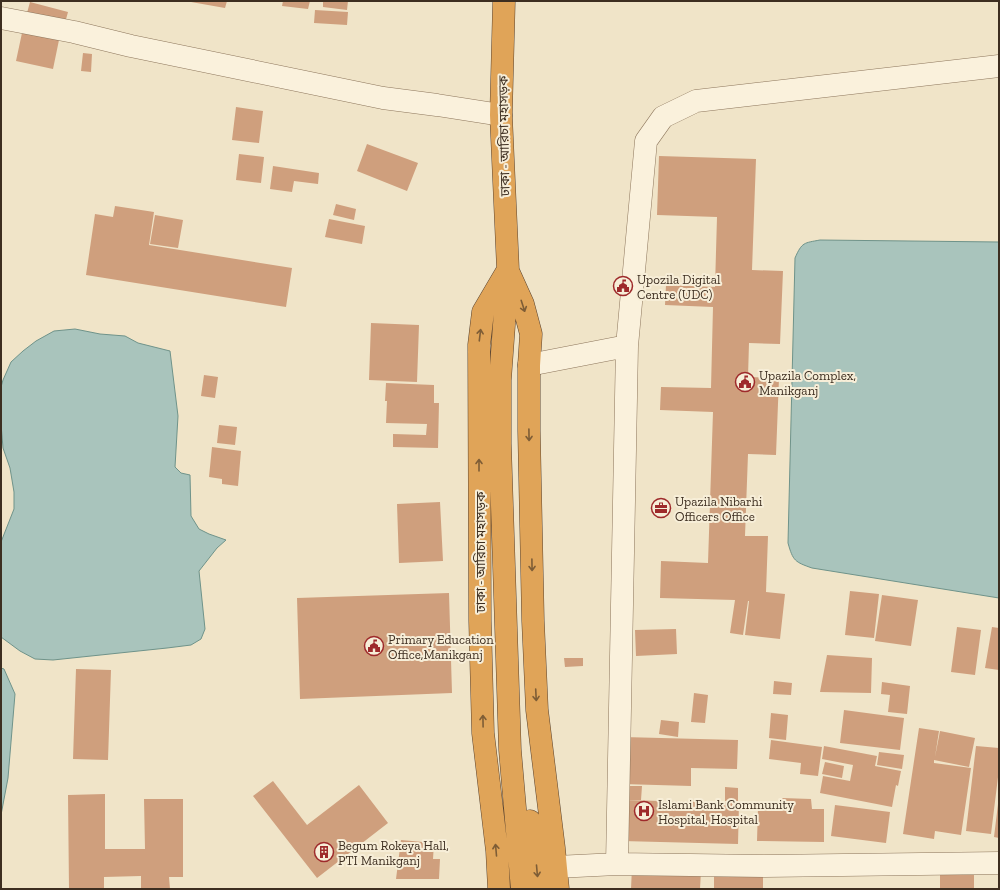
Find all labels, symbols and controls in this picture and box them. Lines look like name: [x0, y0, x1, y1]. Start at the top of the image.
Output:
street label: ঢাকা - আরিচা মহাসড়ক: [495, 75, 513, 198]
place label: Upozila Digital Centre (UDC): [637, 272, 721, 302]
public building icon: Upozila Digital Centre (UDC): [612, 275, 634, 297]
one-way arrow: [520, 300, 528, 312]
one-way arrow: [476, 329, 484, 342]
place label: Upazila Complex, Manikganj: [759, 368, 856, 399]
public building icon: Upazila Complex, Manikganj: [734, 371, 756, 393]
one-way arrow: [525, 428, 533, 441]
one-way arrow: [475, 459, 483, 472]
street label: ঢাকা - আরিচা মহাসড়ক: [473, 491, 488, 613]
place label: Upazila Nibarhi Officers Office: [675, 494, 763, 524]
office icon: Upazila Nibarhi Officers Office: [650, 497, 672, 519]
one-way arrow: [528, 558, 535, 571]
place label: Primary Education Office,Manikganj: [388, 632, 494, 663]
public building icon: Primary Education Office,Manikganj: [363, 635, 385, 657]
one-way arrow: [532, 688, 540, 701]
one-way arrow: [479, 715, 487, 728]
place label: Islami Bank Community Hospital, Hospital: [658, 797, 794, 827]
hospital icon: Islami Bank Community Hospital, Hospital: [633, 800, 655, 822]
place label: Begum Rokeya Hall, PTI Manikganj: [338, 838, 449, 869]
building icon: Begum Rokeya Hall, PTI Manikganj: [313, 841, 335, 863]
one-way arrow: [493, 844, 500, 857]
one-way arrow: [533, 864, 541, 877]

